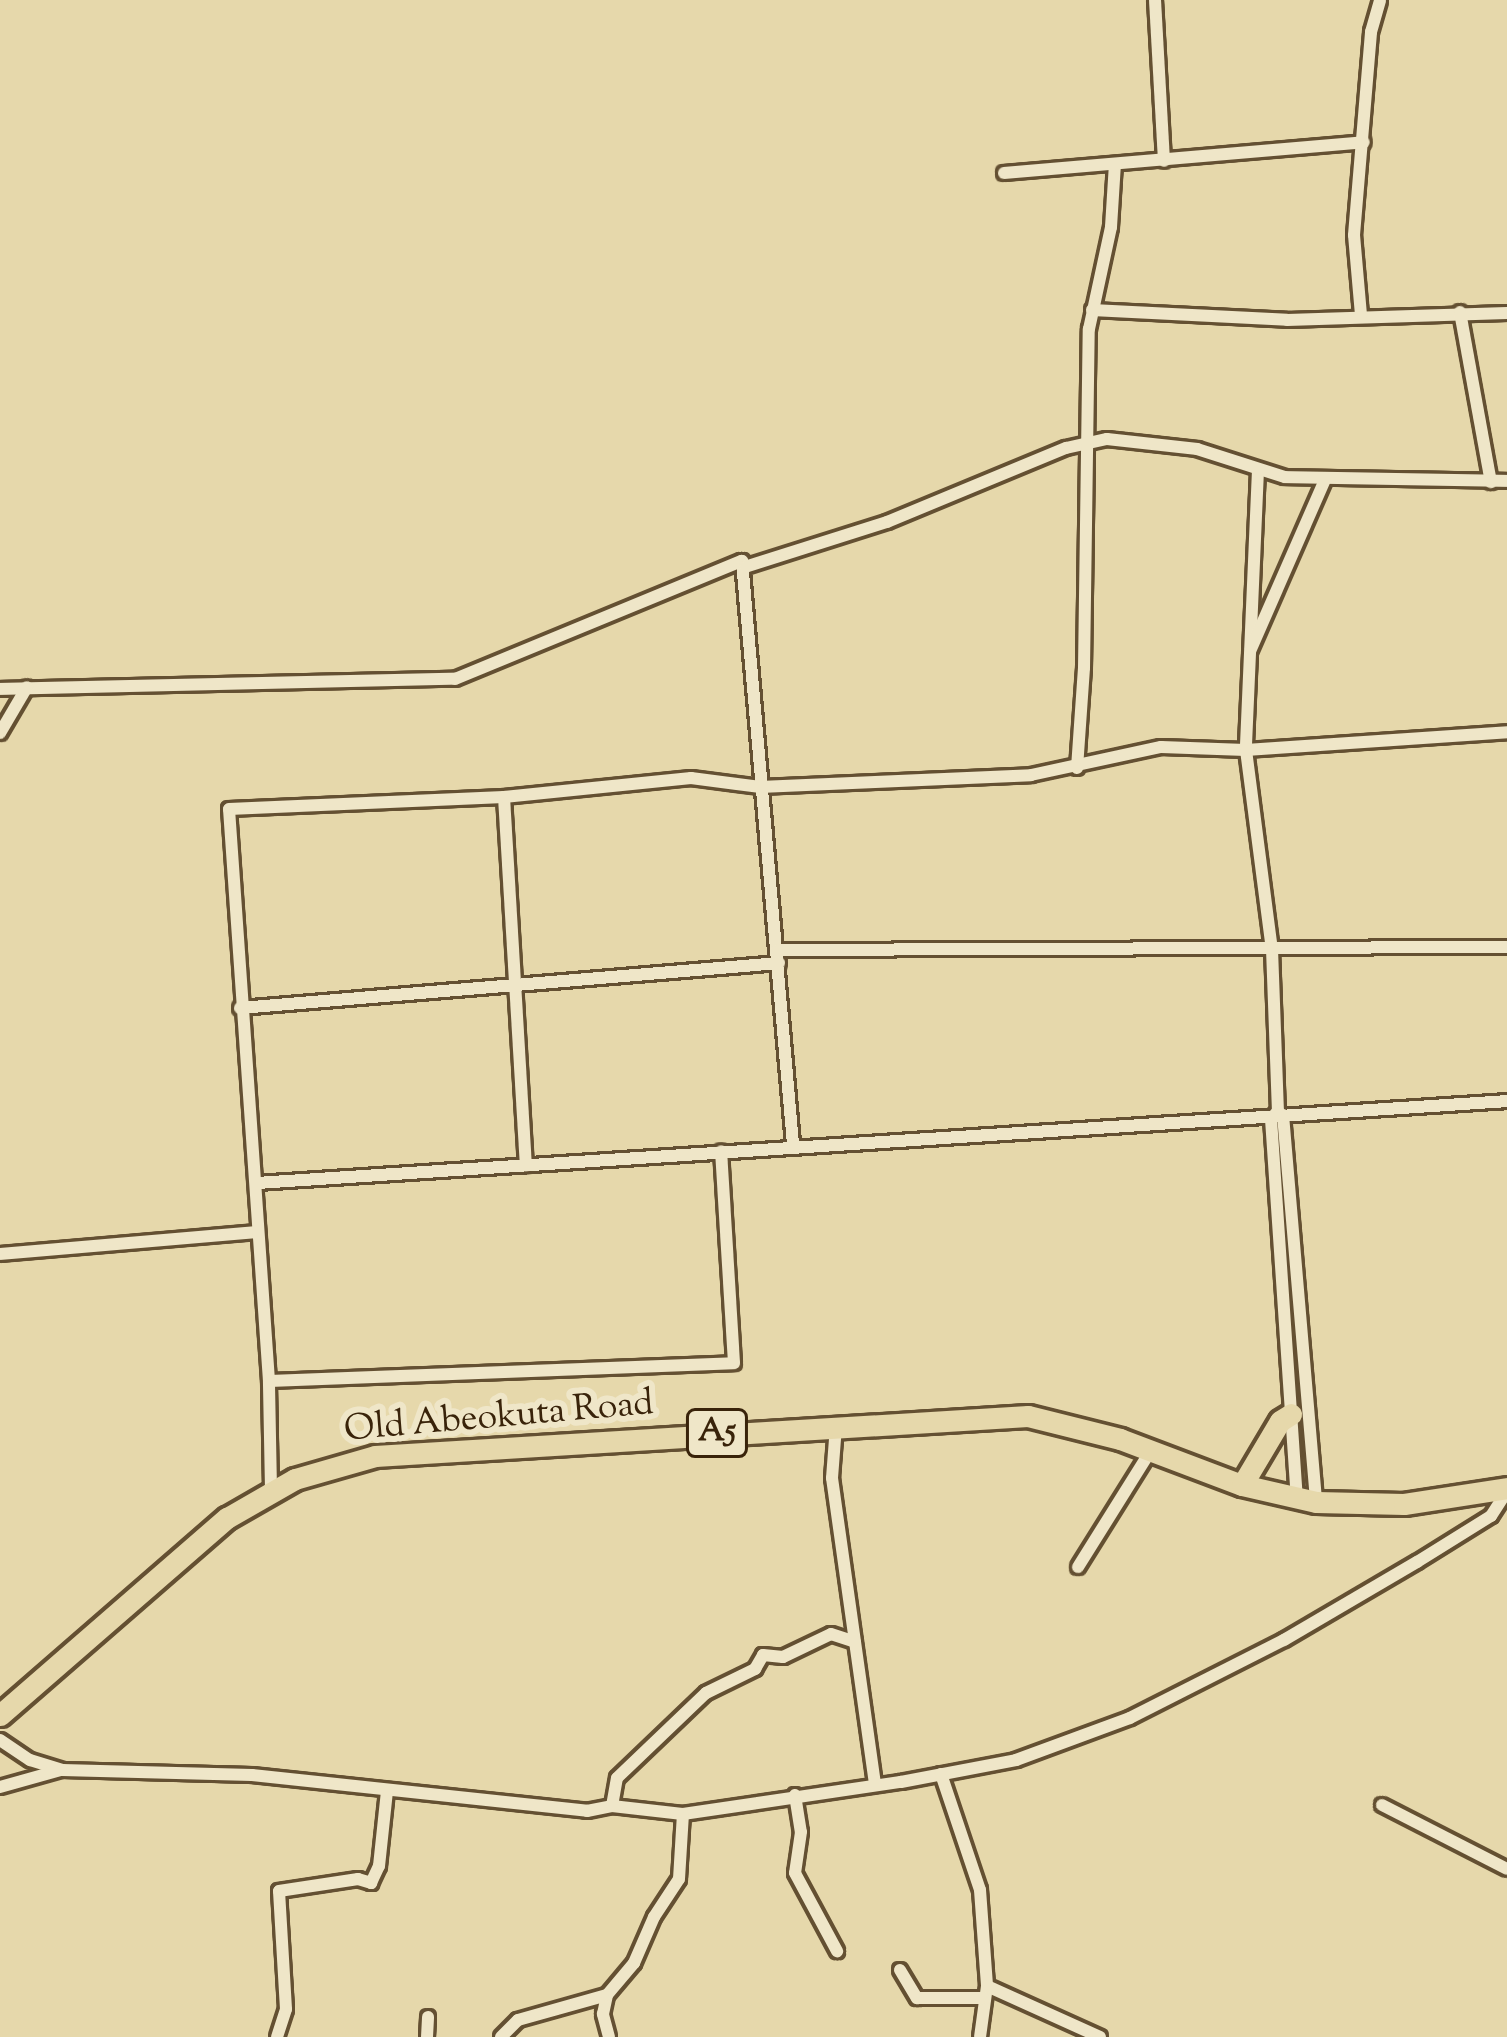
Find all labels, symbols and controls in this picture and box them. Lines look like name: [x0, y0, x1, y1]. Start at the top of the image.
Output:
street label: Old Abeokuta Road: [342, 1383, 656, 1453]
road number: A5: [684, 1406, 750, 1460]

